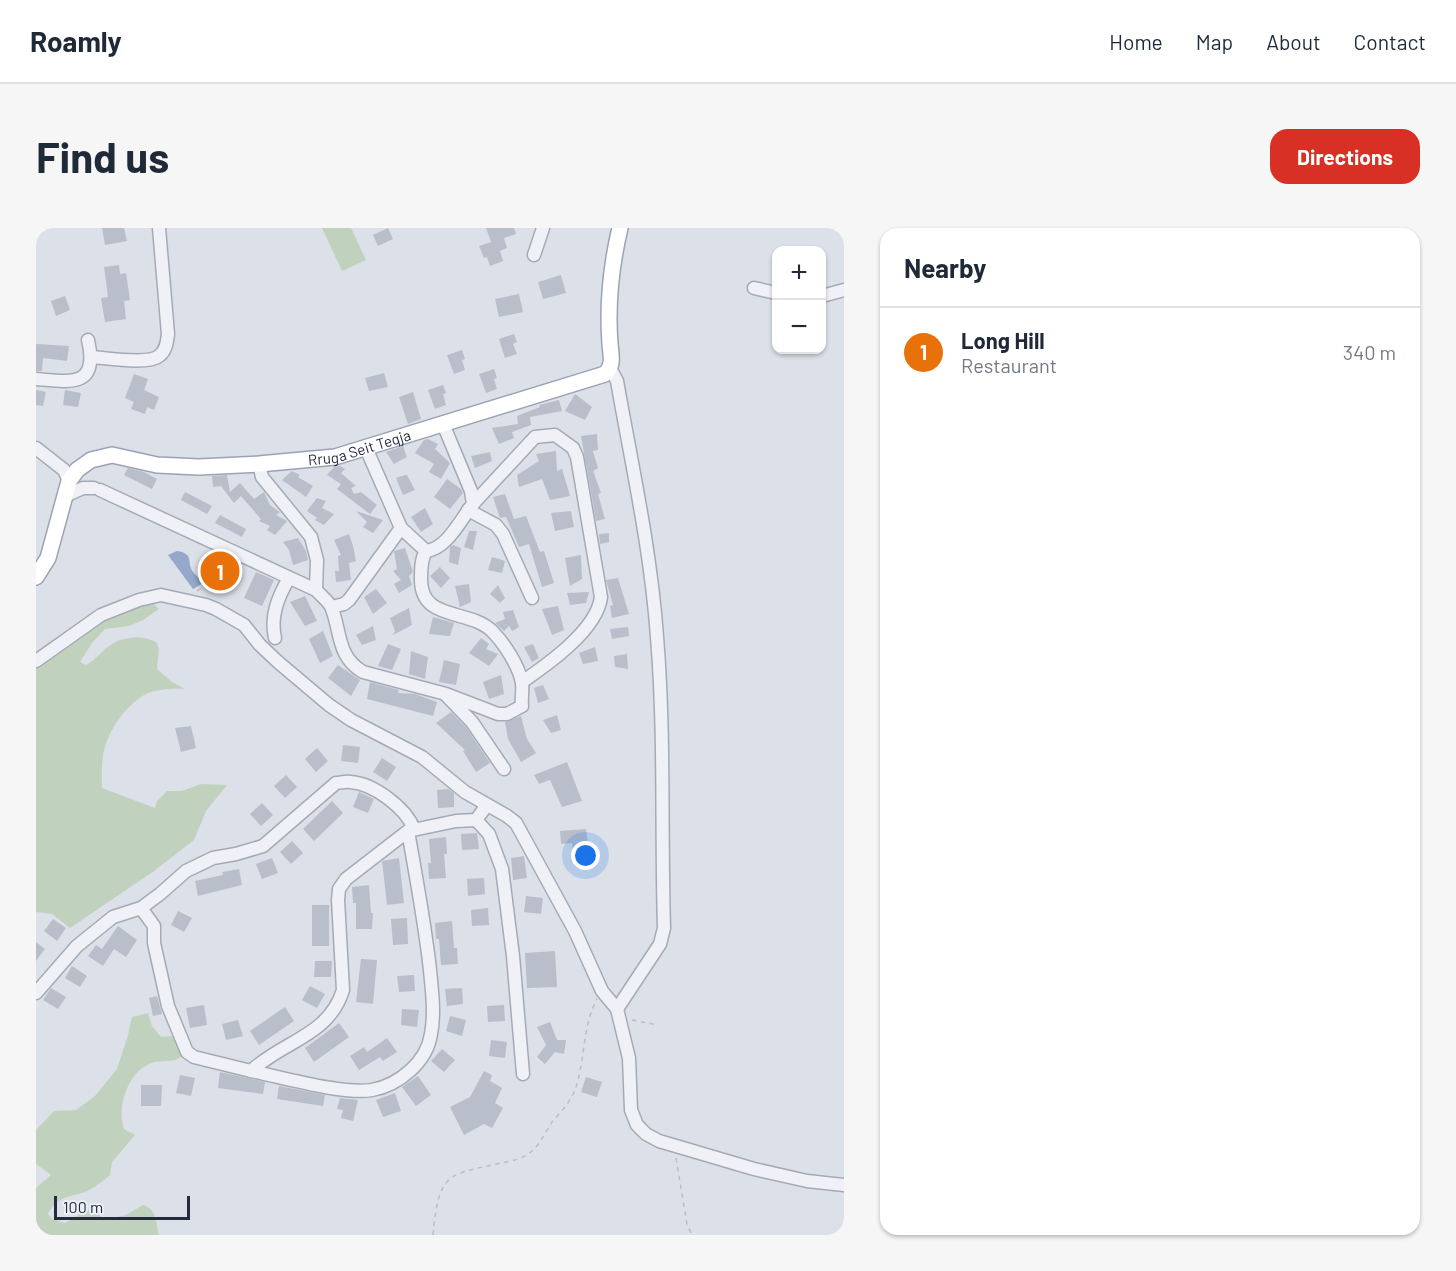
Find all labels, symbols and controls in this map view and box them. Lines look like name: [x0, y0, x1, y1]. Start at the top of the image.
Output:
text: Roamly: [30, 24, 122, 58]
text: Home: [1109, 29, 1163, 54]
text: Map: [1196, 29, 1233, 54]
text: About: [1266, 29, 1321, 54]
text: Contact: [1354, 29, 1426, 54]
button: Directions: [1270, 129, 1420, 184]
text: Find us: [36, 131, 169, 181]
map controls: [772, 246, 826, 354]
button: +: [772, 246, 826, 300]
text: Nearby: [904, 252, 986, 283]
button: −: [772, 300, 826, 354]
text: Long Hill: [961, 327, 1045, 353]
text: 1: [920, 340, 927, 364]
text: 340 m: [1343, 340, 1396, 364]
text: Restaurant: [961, 353, 1057, 377]
street label: Rruga Seit Teqja: [307, 425, 413, 468]
pin: 1: [200, 548, 240, 594]
your location: [571, 841, 600, 870]
scale bar: [54, 1193, 190, 1220]
text: 100 m: [63, 1197, 103, 1216]

